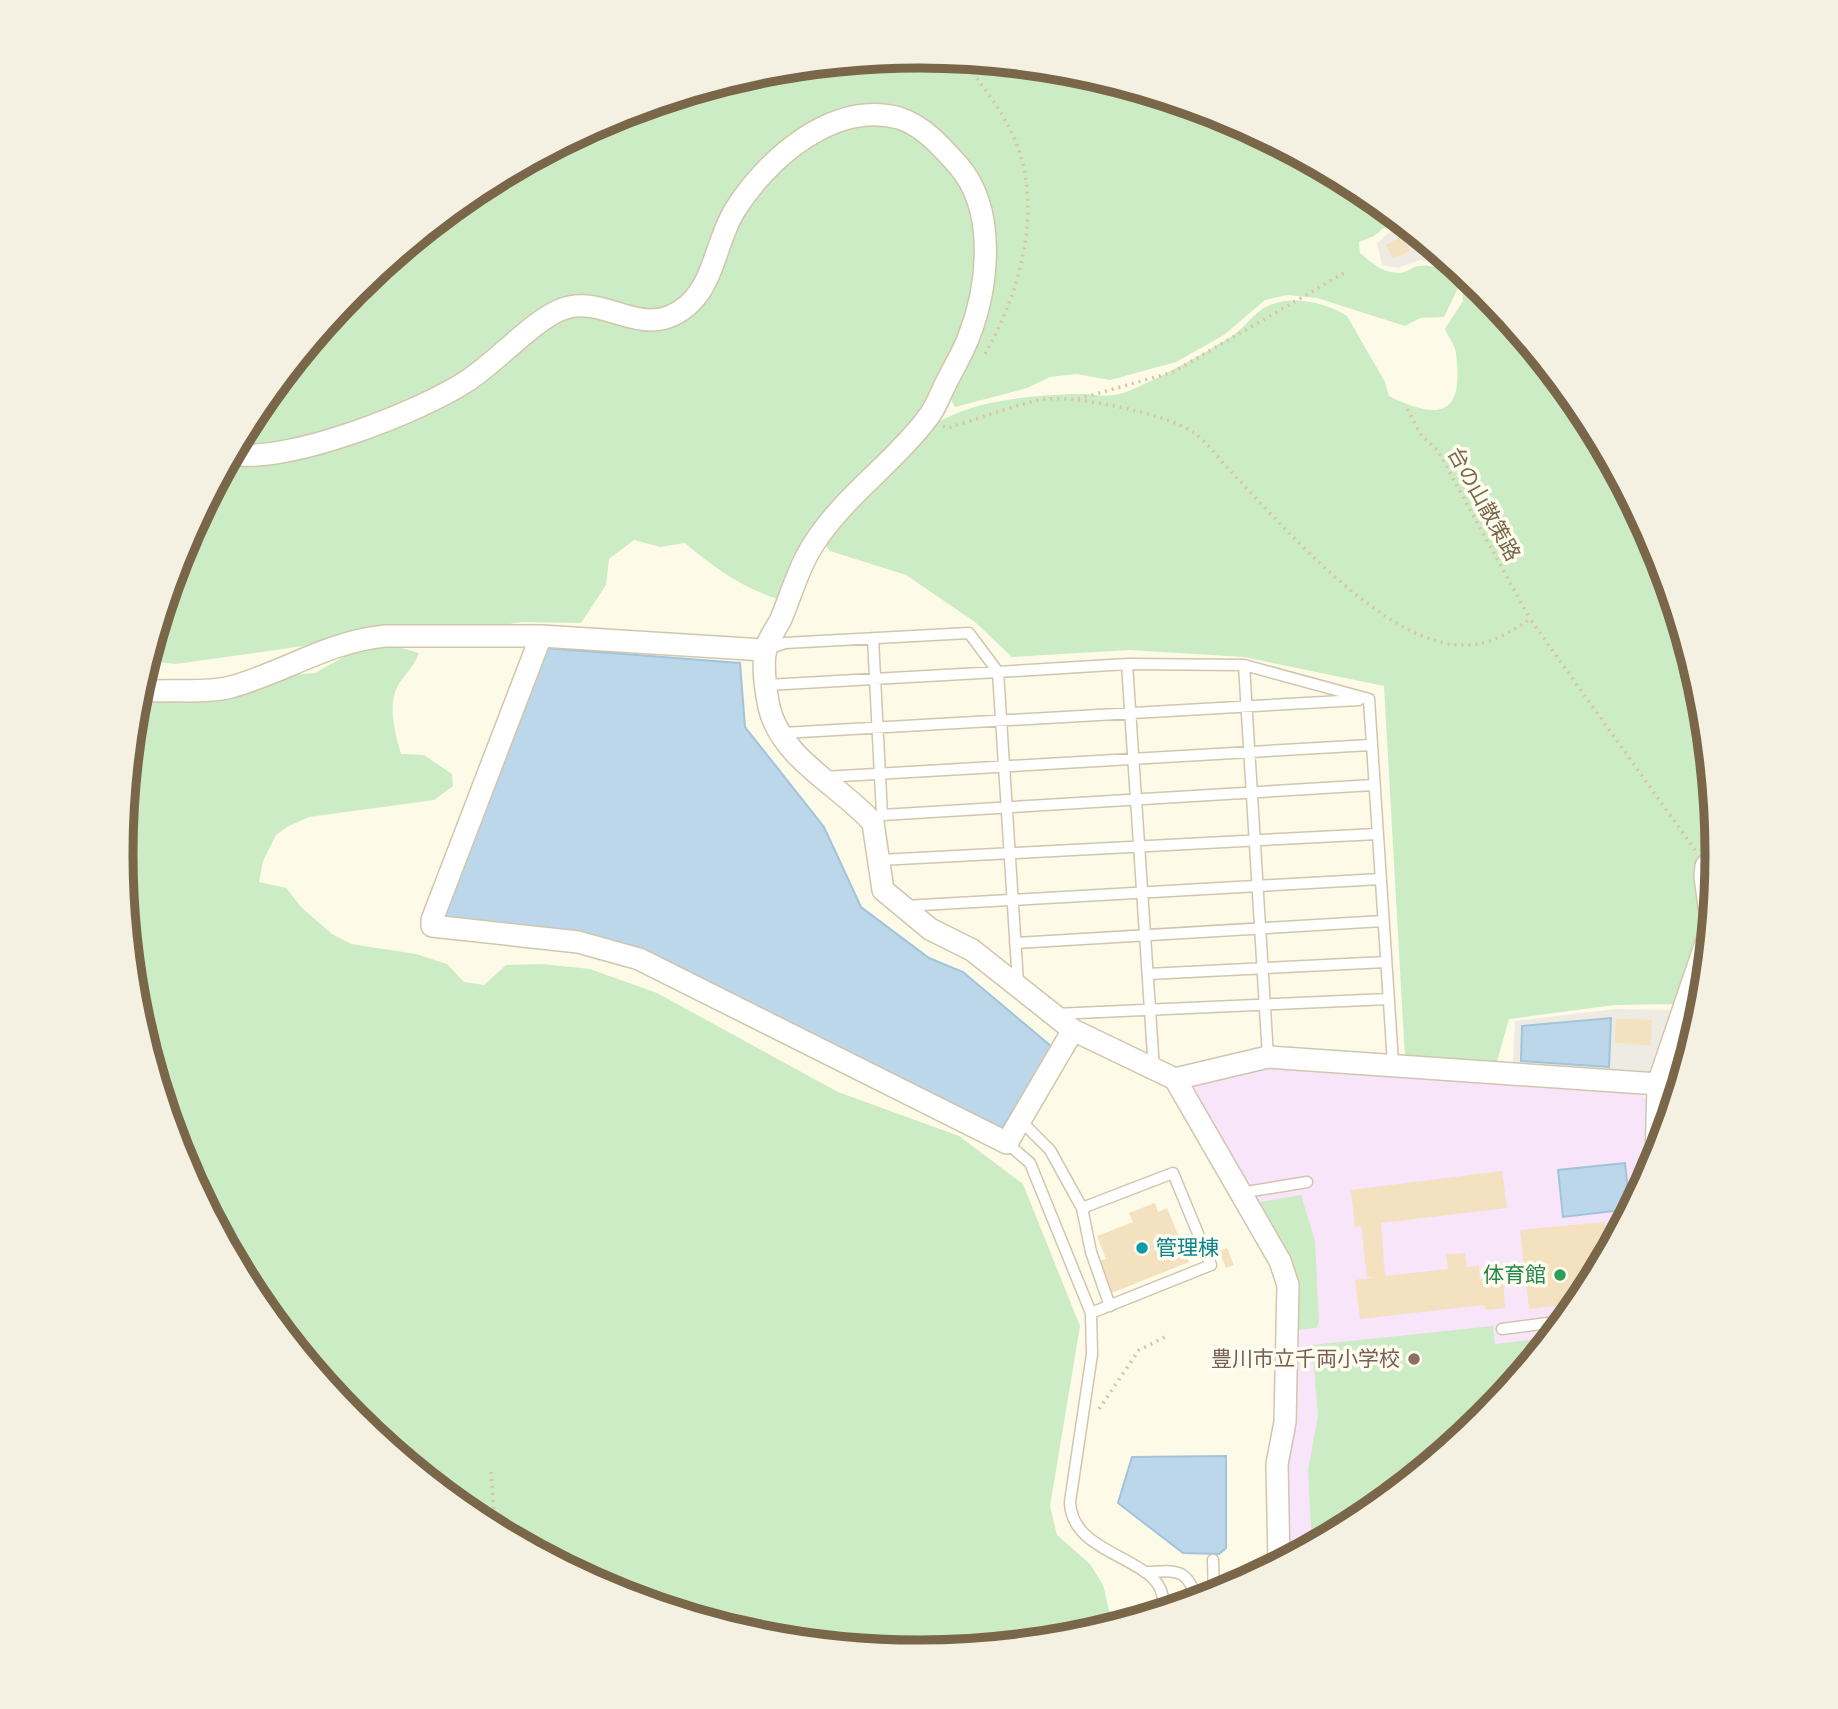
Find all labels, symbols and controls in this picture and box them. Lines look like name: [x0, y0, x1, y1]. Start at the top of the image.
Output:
street label: 台の山散策路: [1442, 442, 1528, 565]
place label: 管理棟: [1156, 1233, 1219, 1261]
marker: 管理棟: [1134, 1240, 1150, 1256]
place label: 体育館: [1483, 1260, 1546, 1288]
marker: 体育館: [1552, 1267, 1568, 1283]
place label: 豊川市立千両小学校: [1211, 1344, 1400, 1372]
marker: 豊川市立千両小学校: [1406, 1351, 1422, 1367]

